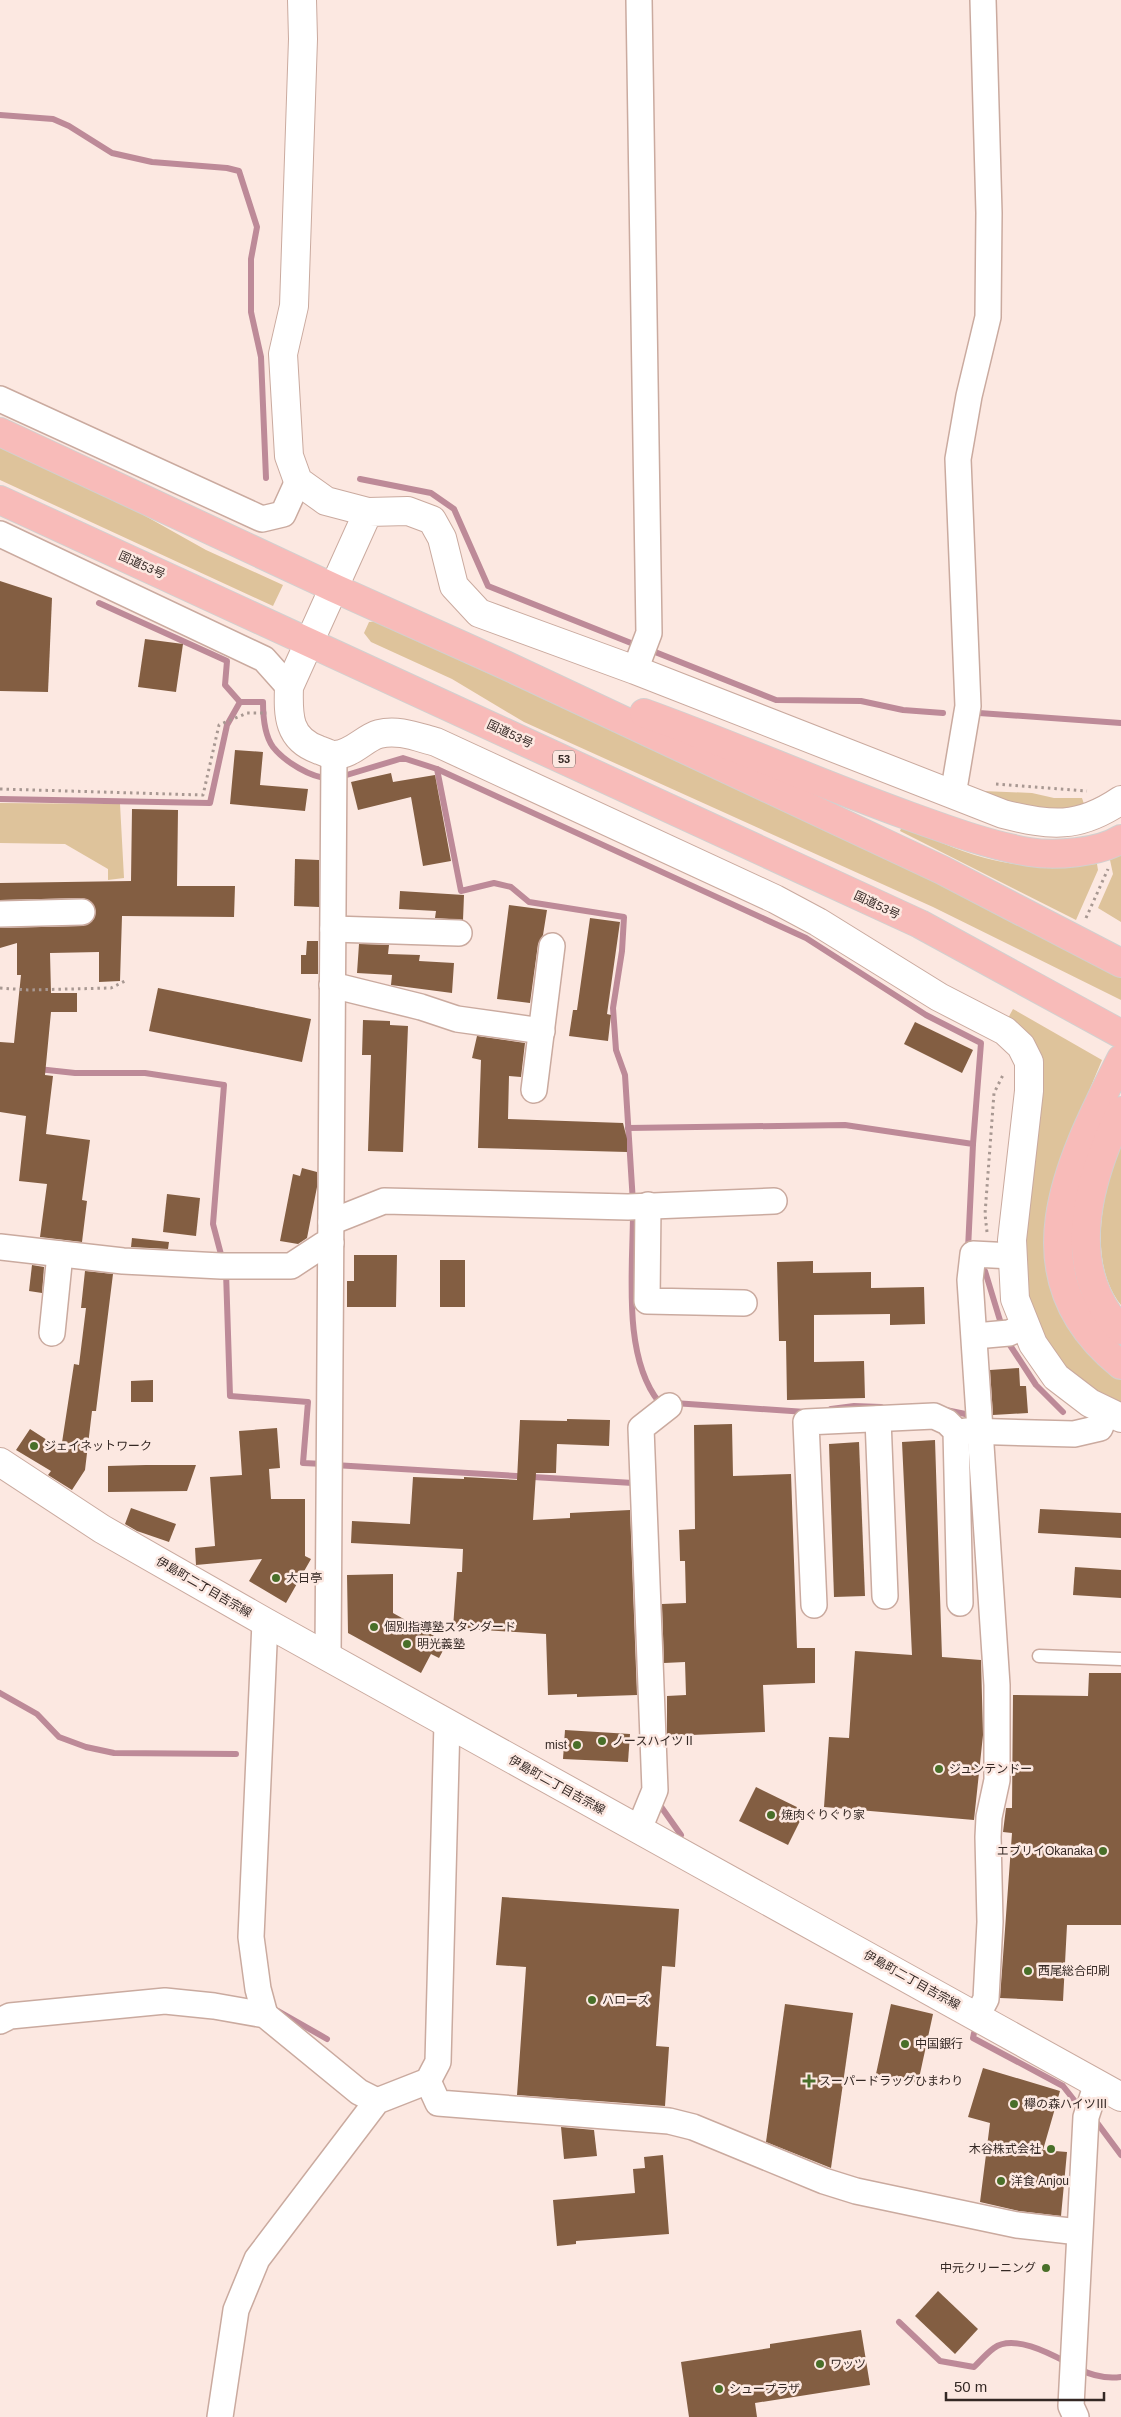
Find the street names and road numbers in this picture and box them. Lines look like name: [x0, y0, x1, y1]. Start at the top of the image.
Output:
street label: 国道53号: [117, 549, 167, 581]
street label: 国道53号: [485, 717, 535, 751]
road number: 53: [553, 751, 575, 768]
street label: 国道53号: [852, 888, 902, 922]
street label: 伊島町二丁目吉宗線: [154, 1554, 254, 1620]
street label: 伊島町二丁目吉宗線: [506, 1753, 608, 1817]
street label: 伊島町二丁目吉宗線: [861, 1948, 963, 2012]

